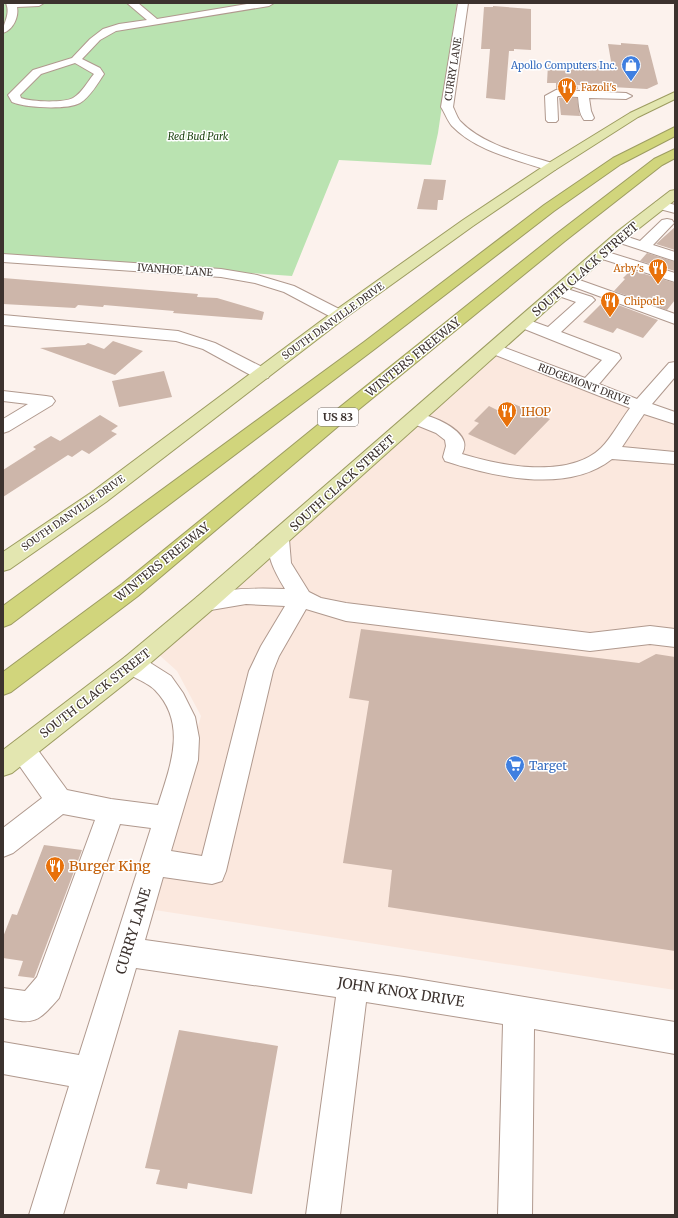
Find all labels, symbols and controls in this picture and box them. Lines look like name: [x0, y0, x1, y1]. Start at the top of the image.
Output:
street label: CURRY LANE: [442, 36, 465, 102]
shop icon: Apollo Computers Inc.: [620, 54, 642, 82]
place label: Apollo Computers Inc.: [510, 59, 617, 72]
restaurant icon: Fazoli's: [556, 76, 578, 104]
place label: Fazoli's: [581, 81, 617, 94]
park label: Red Bud Park: [168, 130, 229, 143]
street label: SOUTH CLACK STREET: [529, 218, 642, 319]
restaurant icon: Arby's: [647, 257, 669, 285]
street label: IVANHOE LANE: [137, 261, 214, 279]
place label: Arby's: [612, 262, 644, 275]
street label: SOUTH DANVILLE DRIVE: [279, 279, 387, 363]
restaurant icon: Chipotle: [599, 290, 621, 318]
place label: Chipotle: [624, 295, 665, 308]
street label: WINTERS FREEWAY: [362, 314, 464, 400]
street label: RIDGEMONT DRIVE: [536, 360, 633, 408]
restaurant icon: IHOP: [496, 400, 518, 428]
place label: IHOP: [521, 404, 551, 419]
road number: US 83: [318, 408, 358, 426]
street label: SOUTH CLACK STREET: [286, 431, 398, 534]
street label: SOUTH DANVILLE DRIVE: [19, 472, 128, 554]
street label: WINTERS FREEWAY: [111, 519, 213, 605]
street label: SOUTH CLACK STREET: [37, 645, 154, 741]
supermarket icon: Target: [504, 754, 526, 782]
place label: Target: [529, 758, 567, 773]
restaurant icon: Burger King: [44, 855, 66, 883]
place label: Burger King: [69, 857, 151, 875]
street label: CURRY LANE: [111, 885, 155, 977]
street label: JOHN KNOX DRIVE: [335, 973, 466, 1011]

